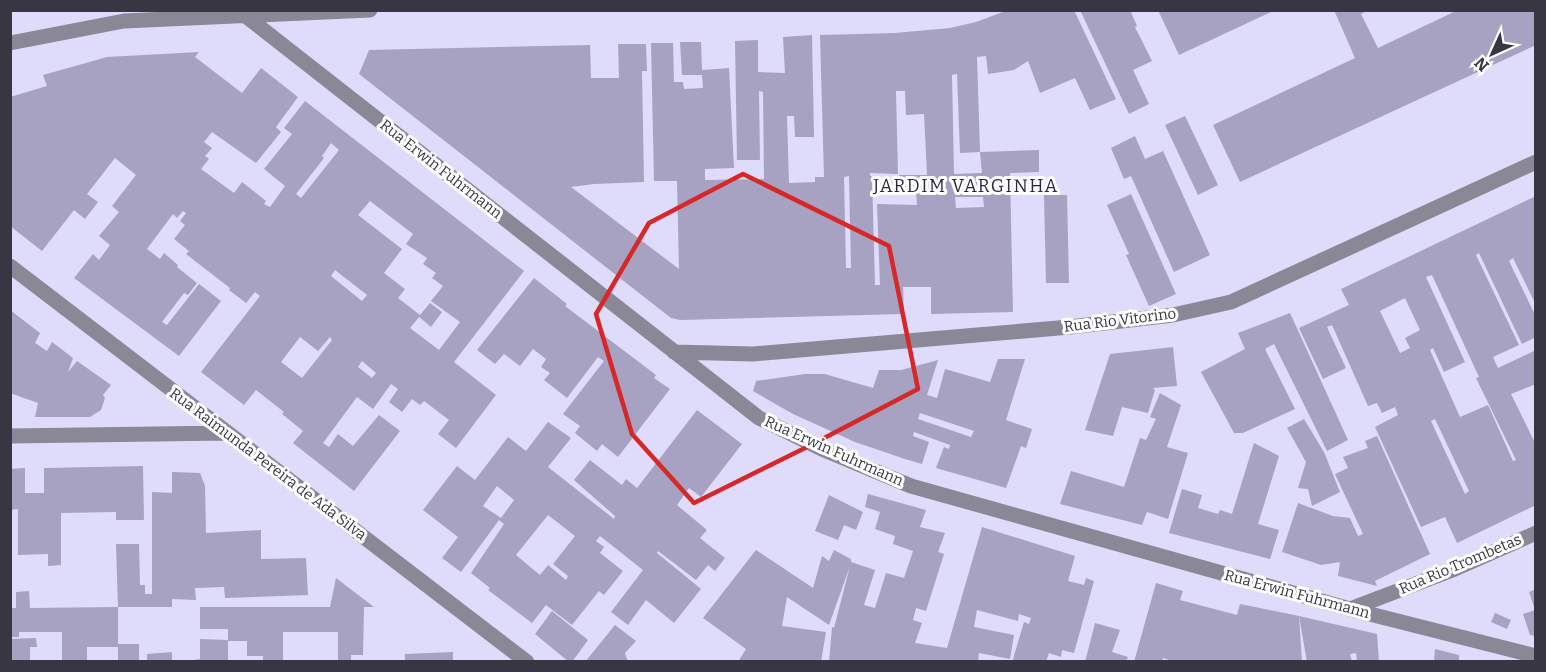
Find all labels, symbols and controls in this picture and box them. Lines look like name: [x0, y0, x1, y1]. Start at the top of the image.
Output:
north arrow: [1462, 24, 1522, 84]
text: N: [1471, 53, 1493, 75]
street label: Rua Erwin Fuhrmann: [376, 116, 506, 222]
district label: JARDIM VARGINHA: [872, 175, 1059, 197]
street label: Rua Rio Vitorino: [1063, 304, 1177, 336]
street label: Rua Raimunda Pereira de Ada Silva: [166, 384, 370, 544]
street label: Rua Erwin Fuhrmann: [762, 412, 907, 490]
street label: Rua Rio Trombetas: [1396, 530, 1524, 598]
street label: Rua Erwin Fuhrmann: [1222, 566, 1372, 622]

